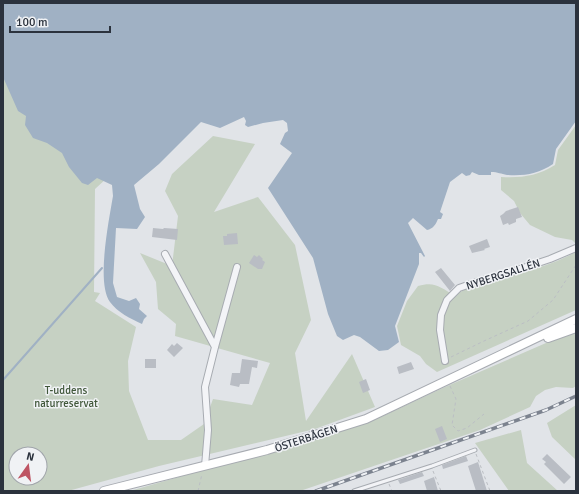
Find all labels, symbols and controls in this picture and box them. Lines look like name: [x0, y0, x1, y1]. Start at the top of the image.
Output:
scale bar: [10, 8, 110, 34]
text: 100 m: [16, 15, 48, 30]
street label: NYBERGSALLÉN: [464, 255, 542, 293]
park label: T-uddens naturreservat: [34, 384, 98, 410]
street label: ÖSTERBÅGEN: [273, 421, 339, 455]
north arrow: [8, 446, 48, 486]
text: N: [25, 450, 36, 464]

